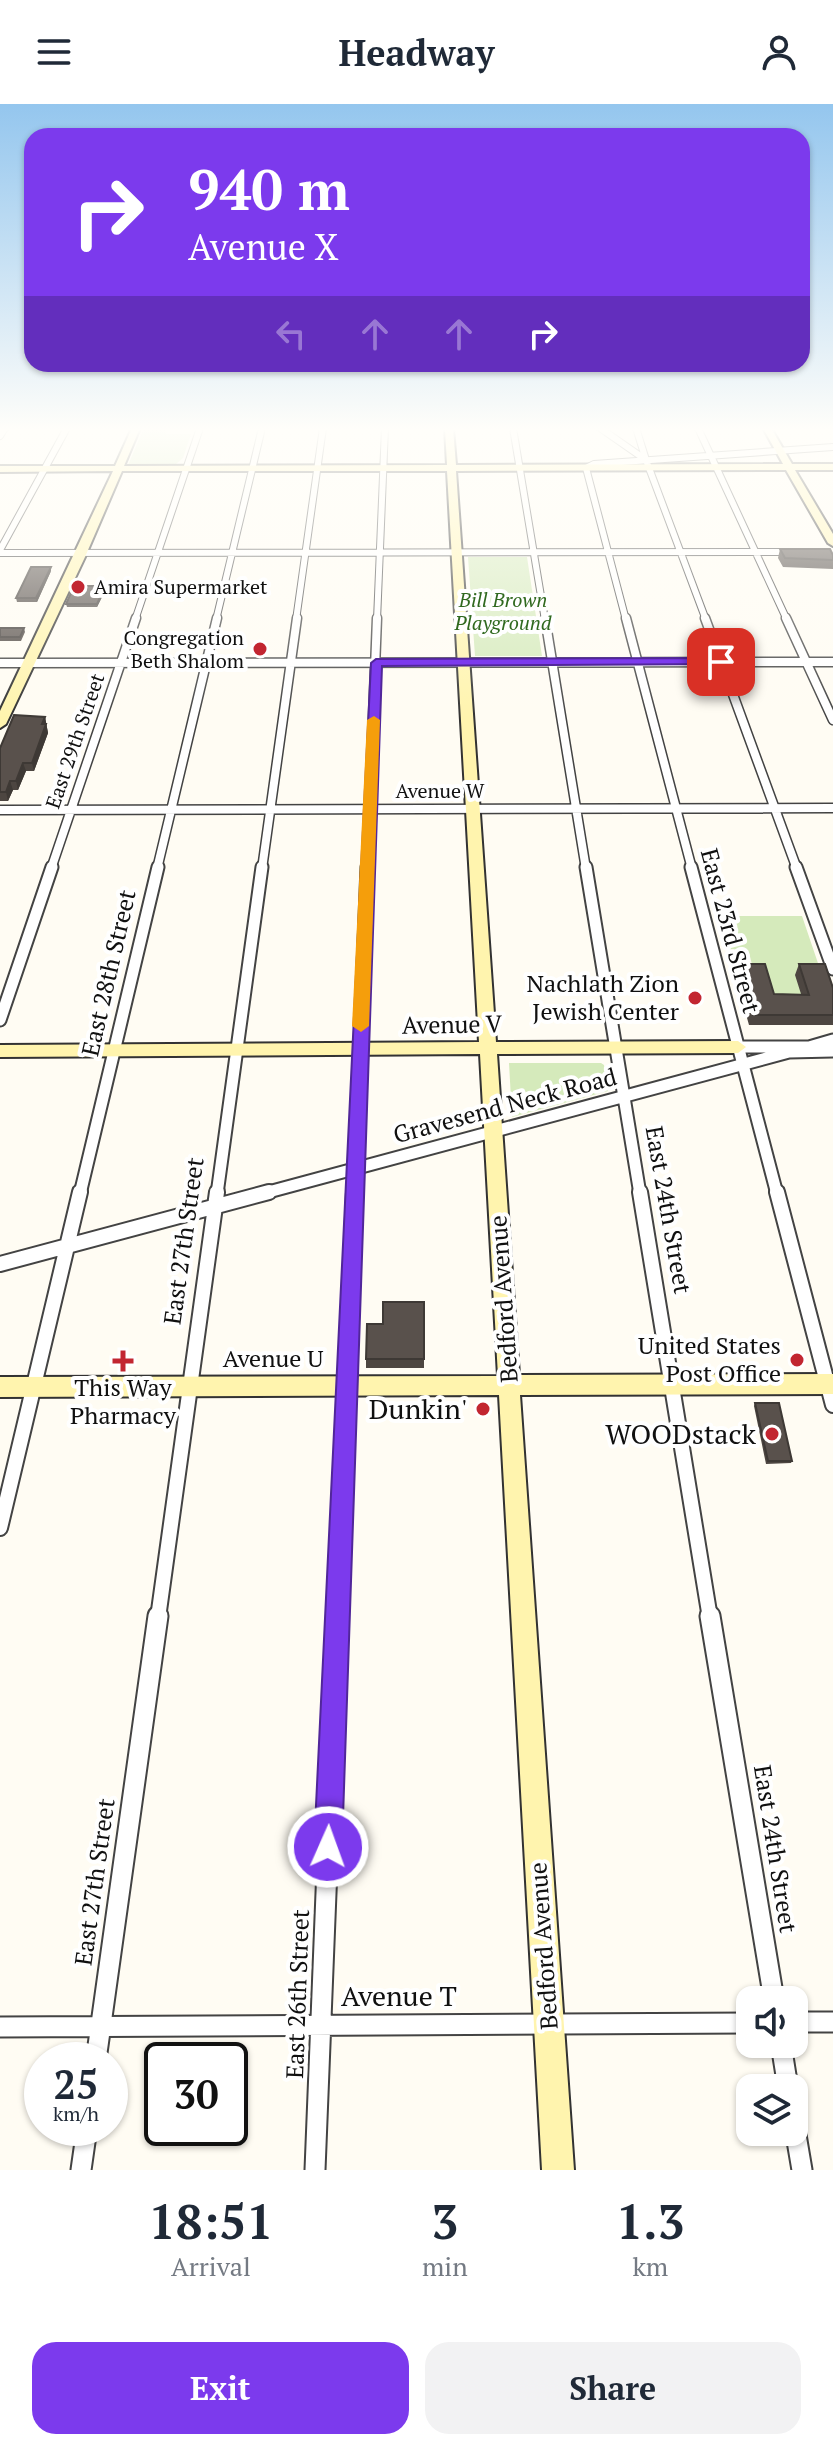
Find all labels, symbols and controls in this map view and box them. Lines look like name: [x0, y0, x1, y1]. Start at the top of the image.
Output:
text: Headway: [339, 29, 494, 76]
icon: menu: [32, 30, 76, 74]
icon: person: [757, 30, 801, 74]
text: 940 m: [188, 152, 350, 226]
icon: right: [56, 160, 160, 264]
text: Avenue X: [188, 223, 339, 270]
icon: left: [269, 312, 313, 356]
icon: ahead: [353, 312, 397, 356]
icon: ahead: [437, 312, 481, 356]
icon: right: [521, 312, 565, 356]
place label: Amira Supermarket: [94, 573, 268, 600]
marker: Amira Supermarket: [69, 578, 87, 596]
park label: Bill Brown Playground: [453, 586, 552, 636]
place label: Congregation Beth Shalom: [123, 624, 244, 674]
pin: [687, 628, 755, 696]
marker: Congregation Beth Shalom: [251, 640, 269, 658]
icon: arrive: [699, 640, 743, 684]
street label: East 29th Street: [39, 669, 110, 812]
street label: Avenue W: [395, 777, 485, 804]
street label: East 23rd Street: [694, 845, 768, 1017]
street label: East 28th Street: [73, 886, 143, 1059]
place label: Nachlath Zion Jewish Center: [526, 967, 680, 1027]
marker: Nachlath Zion Jewish Center: [686, 989, 704, 1007]
street label: Avenue V: [402, 1007, 503, 1041]
street label: Gravesend Neck Road: [389, 1060, 620, 1150]
street label: East 24th Street: [638, 1124, 699, 1296]
street label: East 27th Street: [155, 1155, 211, 1327]
street label: Bedford Avenue: [481, 1214, 525, 1384]
place label: United States Post Office: [638, 1329, 781, 1389]
street label: Avenue U: [223, 1342, 323, 1374]
marker: United States Post Office: [788, 1351, 806, 1369]
marker: This Way Pharmacy: [114, 1352, 132, 1370]
place label: This Way Pharmacy: [70, 1371, 177, 1431]
place label: Dunkin': [369, 1390, 467, 1427]
marker: Dunkin': [474, 1400, 492, 1418]
place label: WOODstack: [605, 1415, 757, 1452]
marker: WOODstack: [763, 1425, 781, 1443]
street label: East 24th Street: [747, 1763, 805, 1935]
street label: East 27th Street: [66, 1796, 122, 1968]
position arrow: [286, 1805, 370, 1889]
street label: Bedford Avenue: [521, 1861, 565, 2031]
street label: East 26th Street: [278, 1909, 316, 2079]
street label: Avenue T: [341, 1977, 457, 2014]
map controls: [736, 1986, 808, 2146]
button: sound: [736, 1986, 808, 2058]
speed limit sign: 30: [144, 2042, 248, 2146]
text: 25: [53, 2057, 99, 2110]
button: layers: [736, 2074, 808, 2146]
text: km/h: [53, 2100, 99, 2127]
text: 18:51: [148, 2189, 273, 2253]
text: 3: [431, 2189, 458, 2253]
text: 1.3: [616, 2189, 685, 2253]
text: Arrival: [171, 2249, 251, 2283]
text: min: [422, 2249, 468, 2283]
text: km: [632, 2249, 668, 2283]
button: Exit: [32, 2342, 409, 2434]
button: Share: [425, 2342, 801, 2434]

